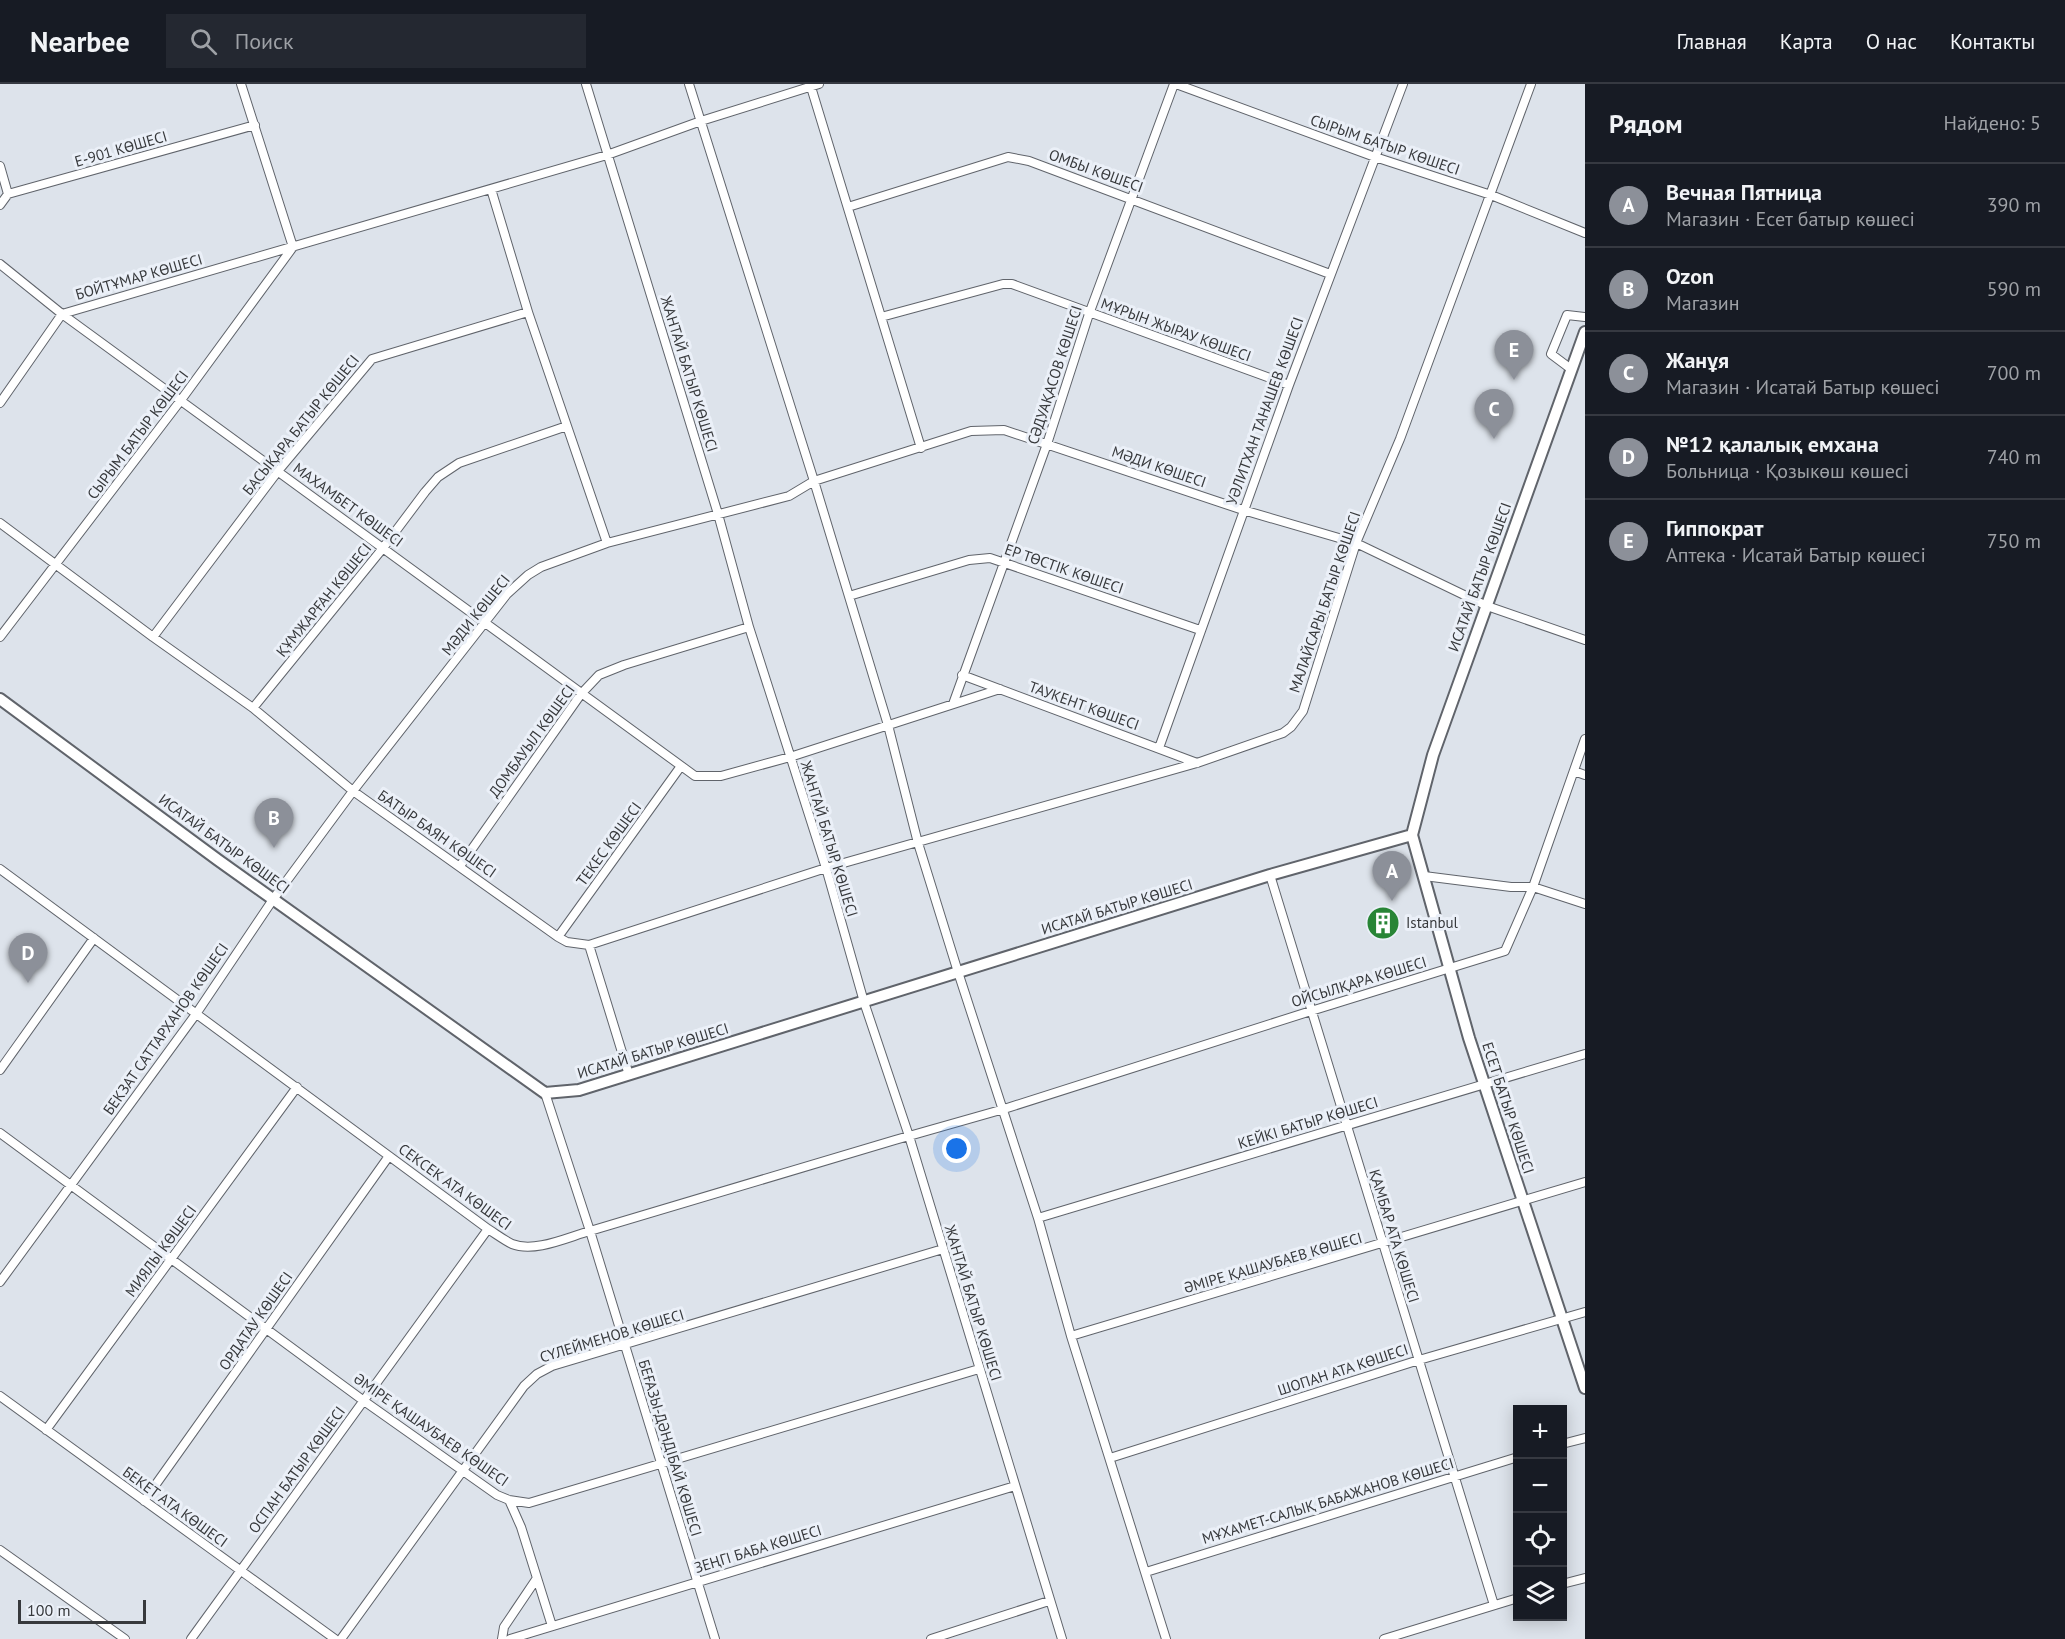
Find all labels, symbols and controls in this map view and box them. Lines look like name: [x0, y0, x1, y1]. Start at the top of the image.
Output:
search box: [166, 14, 586, 68]
text: Nearbee: [30, 23, 130, 60]
icon: search: [187, 25, 220, 58]
text: Поиск: [235, 27, 293, 55]
text: Главная: [1676, 28, 1747, 55]
text: Карта: [1780, 28, 1833, 55]
text: О нас: [1866, 28, 1917, 55]
text: Контакты: [1950, 28, 2035, 55]
text: Рядом: [1609, 107, 1683, 140]
street label: СЫРЫМ БАТЫР КӨШЕСІ: [1308, 110, 1462, 179]
text: Найдено: 5: [1944, 110, 2041, 136]
street label: Е-901 КӨШЕСІ: [72, 126, 169, 171]
street label: ОМБЫ КӨШЕСІ: [1046, 145, 1146, 196]
text: Вечная Пятница: [1666, 178, 1822, 206]
text: A: [1622, 192, 1635, 218]
text: 390 m: [1987, 192, 2041, 218]
text: Магазин · Есет батыр көшесі: [1666, 206, 1915, 232]
street label: БОЙТҰМАР КӨШЕСІ: [73, 249, 205, 304]
text: Ozon: [1666, 262, 1714, 290]
text: B: [1623, 276, 1634, 302]
text: 590 m: [1987, 276, 2041, 302]
text: Магазин: [1666, 290, 1740, 316]
street label: ЖАНТАЙ БАТЫР КӨШЕСІ: [656, 293, 722, 454]
street label: МҰРЫН ЖЫРАУ КӨШЕСІ: [1098, 293, 1254, 366]
street label: СӘДУАҚАСОВ КӨШЕСІ: [1023, 303, 1086, 447]
street label: УӘЛИТХАН ТАНАШЕВ КӨШЕСІ: [1222, 314, 1307, 507]
pin: E: [1494, 330, 1534, 380]
text: Жанұя: [1666, 346, 1729, 374]
street label: БАСЫҚАРА БАТЫР КӨШЕСІ: [238, 351, 363, 499]
text: C: [1623, 360, 1634, 386]
text: 700 m: [1987, 360, 2041, 386]
street label: СЫРЫМ БАТЫР КӨШЕСІ: [83, 366, 192, 503]
text: Магазин · Исатай Батыр көшесі: [1666, 374, 1940, 400]
pin: C: [1474, 390, 1514, 439]
text: №12 қалалық емхана: [1666, 430, 1879, 458]
street label: МӘДИ КӨШЕСІ: [1110, 442, 1209, 492]
text: D: [1622, 444, 1635, 470]
text: 740 m: [1987, 444, 2041, 470]
street label: МАХАМБЕТ КӨШЕСІ: [290, 458, 407, 551]
text: Больница · Қозыкөш көшесі: [1666, 458, 1909, 484]
street label: ИСАТАЙ БАТЫР КӨШЕСІ: [1444, 500, 1515, 654]
street label: МАЛАЙСАРЫ БАТЫР КӨШЕСІ: [1285, 509, 1365, 695]
text: Гиппократ: [1666, 514, 1763, 542]
text: E: [1623, 528, 1634, 554]
text: 750 m: [1987, 528, 2041, 554]
street label: ҚҰМЖАРҒАН КӨШЕСІ: [272, 539, 375, 660]
street label: ЕР ТӨСТІК КӨШЕСІ: [1002, 539, 1126, 598]
text: Аптека · Исатай Батыр көшесі: [1666, 542, 1926, 568]
street label: МӘДИ КӨШЕСІ: [437, 570, 514, 659]
street label: ТАУКЕНТ КӨШЕСІ: [1026, 677, 1142, 734]
street label: ДОМБАУЫЛ КӨШЕСІ: [484, 681, 579, 801]
street label: ЖАНТАЙ БАТЫР КӨШЕСІ: [796, 758, 862, 919]
street label: БАТЫР БАЯН КӨШЕСІ: [374, 785, 500, 882]
street label: ИСАТАЙ БАТЫР КӨШЕСІ: [155, 790, 294, 898]
pin: B: [254, 798, 294, 848]
street label: ТЕКЕС КӨШЕСІ: [572, 798, 645, 889]
pin: A: [1372, 852, 1412, 901]
street label: ИСАТАЙ БАТЫР КӨШЕСІ: [1039, 874, 1195, 939]
building icon: Istanbul: [1365, 905, 1401, 941]
place label: Istanbul: [1406, 913, 1459, 932]
pin: D: [9, 934, 48, 983]
street label: БЕКЗАТ САТТАРХАНОВ КӨШЕСІ: [99, 939, 232, 1118]
street label: ОЙСЫЛҚАРА КӨШЕСІ: [1289, 952, 1429, 1011]
street label: ИСАТАЙ БАТЫР КӨШЕСІ: [575, 1018, 731, 1083]
street label: ЕСЕТ БАТЫР КӨШЕСІ: [1478, 1040, 1539, 1176]
street label: КЕЙКІ БАТЫР КӨШЕСІ: [1235, 1092, 1380, 1153]
your location: [942, 1134, 971, 1163]
street label: СЕКСЕК АТА КӨШЕСІ: [395, 1139, 516, 1234]
street label: ҚАМБАР АТА КӨШЕСІ: [1365, 1167, 1424, 1305]
street label: МИЯЛЫ КӨШЕСІ: [121, 1201, 200, 1300]
street label: ЖАНТАЙ БАТЫР КӨШЕСІ: [940, 1222, 1006, 1383]
street label: ӘМІРЕ ҚАШАУБАЕВ КӨШЕСІ: [1181, 1228, 1364, 1297]
street label: ОРДАТАУ КӨШЕСІ: [215, 1268, 297, 1374]
street label: СҮЛЕЙМЕНОВ КӨШЕСІ: [537, 1305, 686, 1367]
street label: ШОПАН АТА КӨШЕСІ: [1275, 1339, 1411, 1400]
street label: БЕҒАЗЫ-ДӘНДІБАЙ КӨШЕСІ: [634, 1357, 706, 1539]
street label: ӘМІРЕ ҚАШАУБАЕВ КӨШЕСІ: [350, 1369, 512, 1490]
street label: ОСПАН БАТЫР КӨШЕСІ: [244, 1402, 349, 1537]
map controls: [1513, 1405, 1567, 1621]
button: +: [1513, 1405, 1567, 1459]
street label: МҰХАМЕТ-САЛЫҚ БАБАЖАНОВ КӨШЕСІ: [1200, 1453, 1456, 1548]
button: −: [1513, 1459, 1567, 1513]
street label: БЕКЕТ АТА КӨШЕСІ: [119, 1462, 232, 1551]
button: locate: [1513, 1513, 1567, 1567]
street label: ЗЕҢГІ БАБА КӨШЕСІ: [692, 1520, 824, 1577]
button: layers: [1513, 1567, 1567, 1621]
scale bar: [18, 1597, 146, 1624]
text: 100 m: [27, 1600, 70, 1620]

